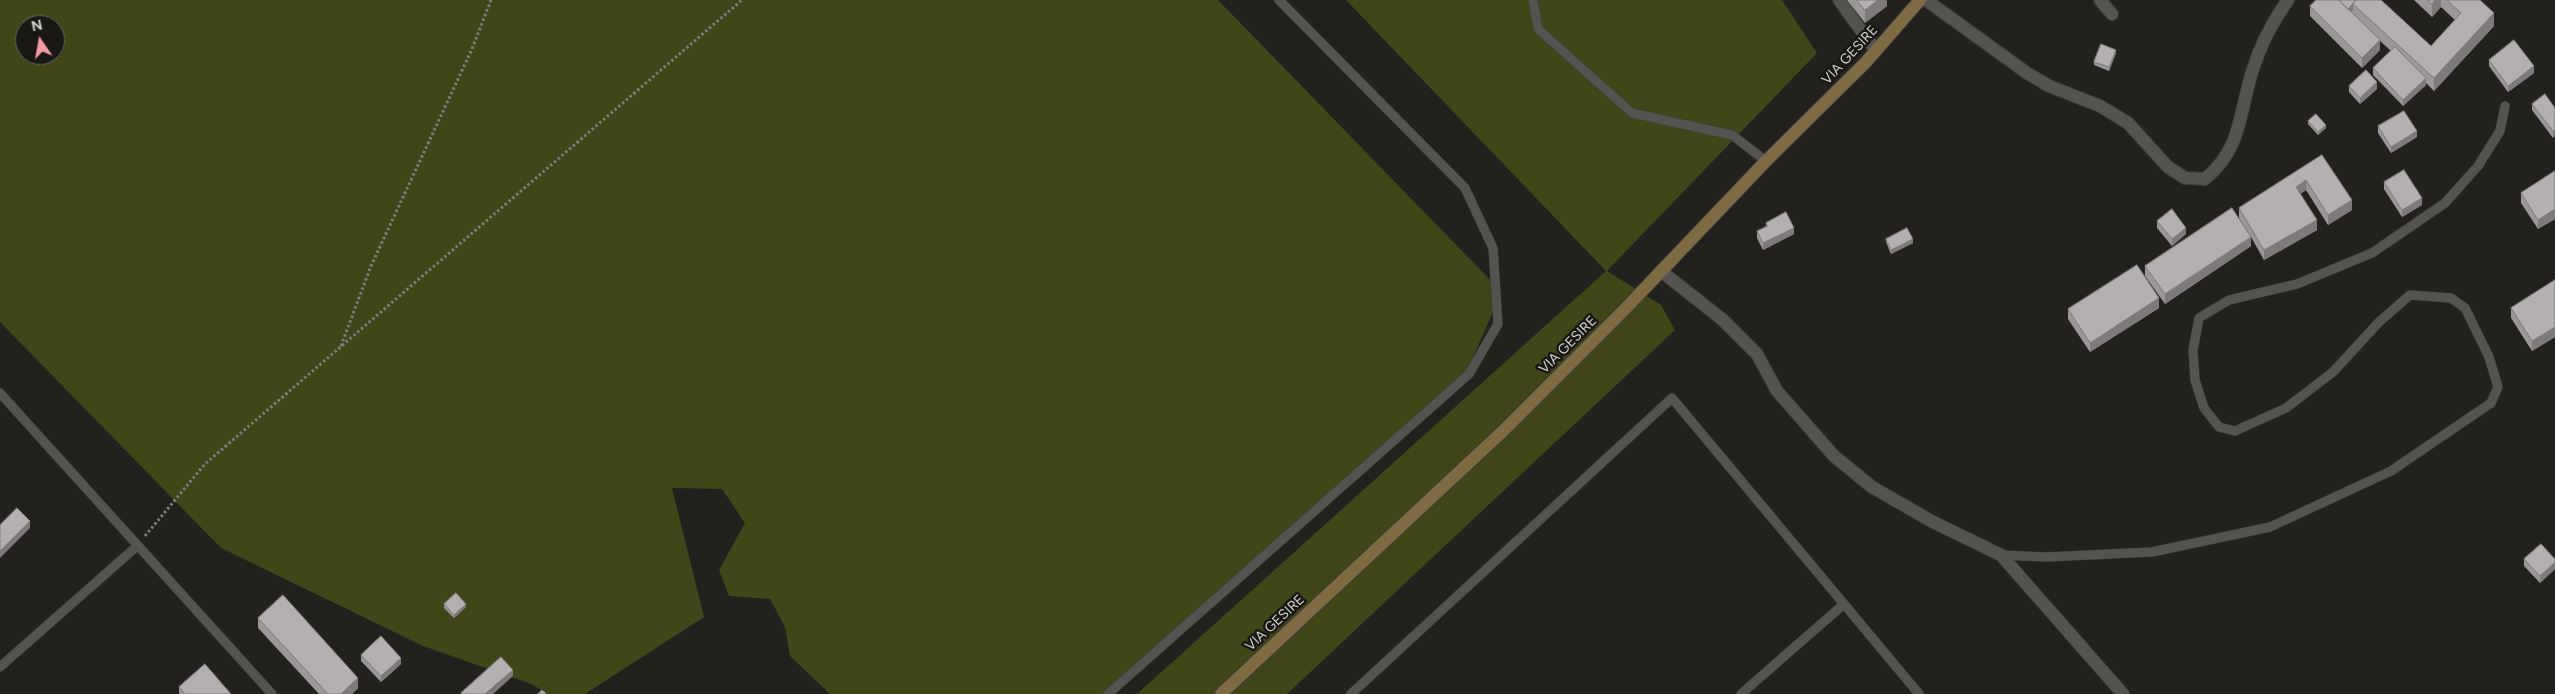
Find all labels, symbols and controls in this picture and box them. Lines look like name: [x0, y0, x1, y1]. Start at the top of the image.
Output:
north arrow: [15, 15, 65, 65]
text: N: [30, 16, 44, 35]
street label: VIA GESIRE: [1818, 22, 1882, 88]
street label: VIA GESIRE: [1536, 313, 1600, 377]
street label: VIA GESIRE: [1242, 591, 1308, 655]

